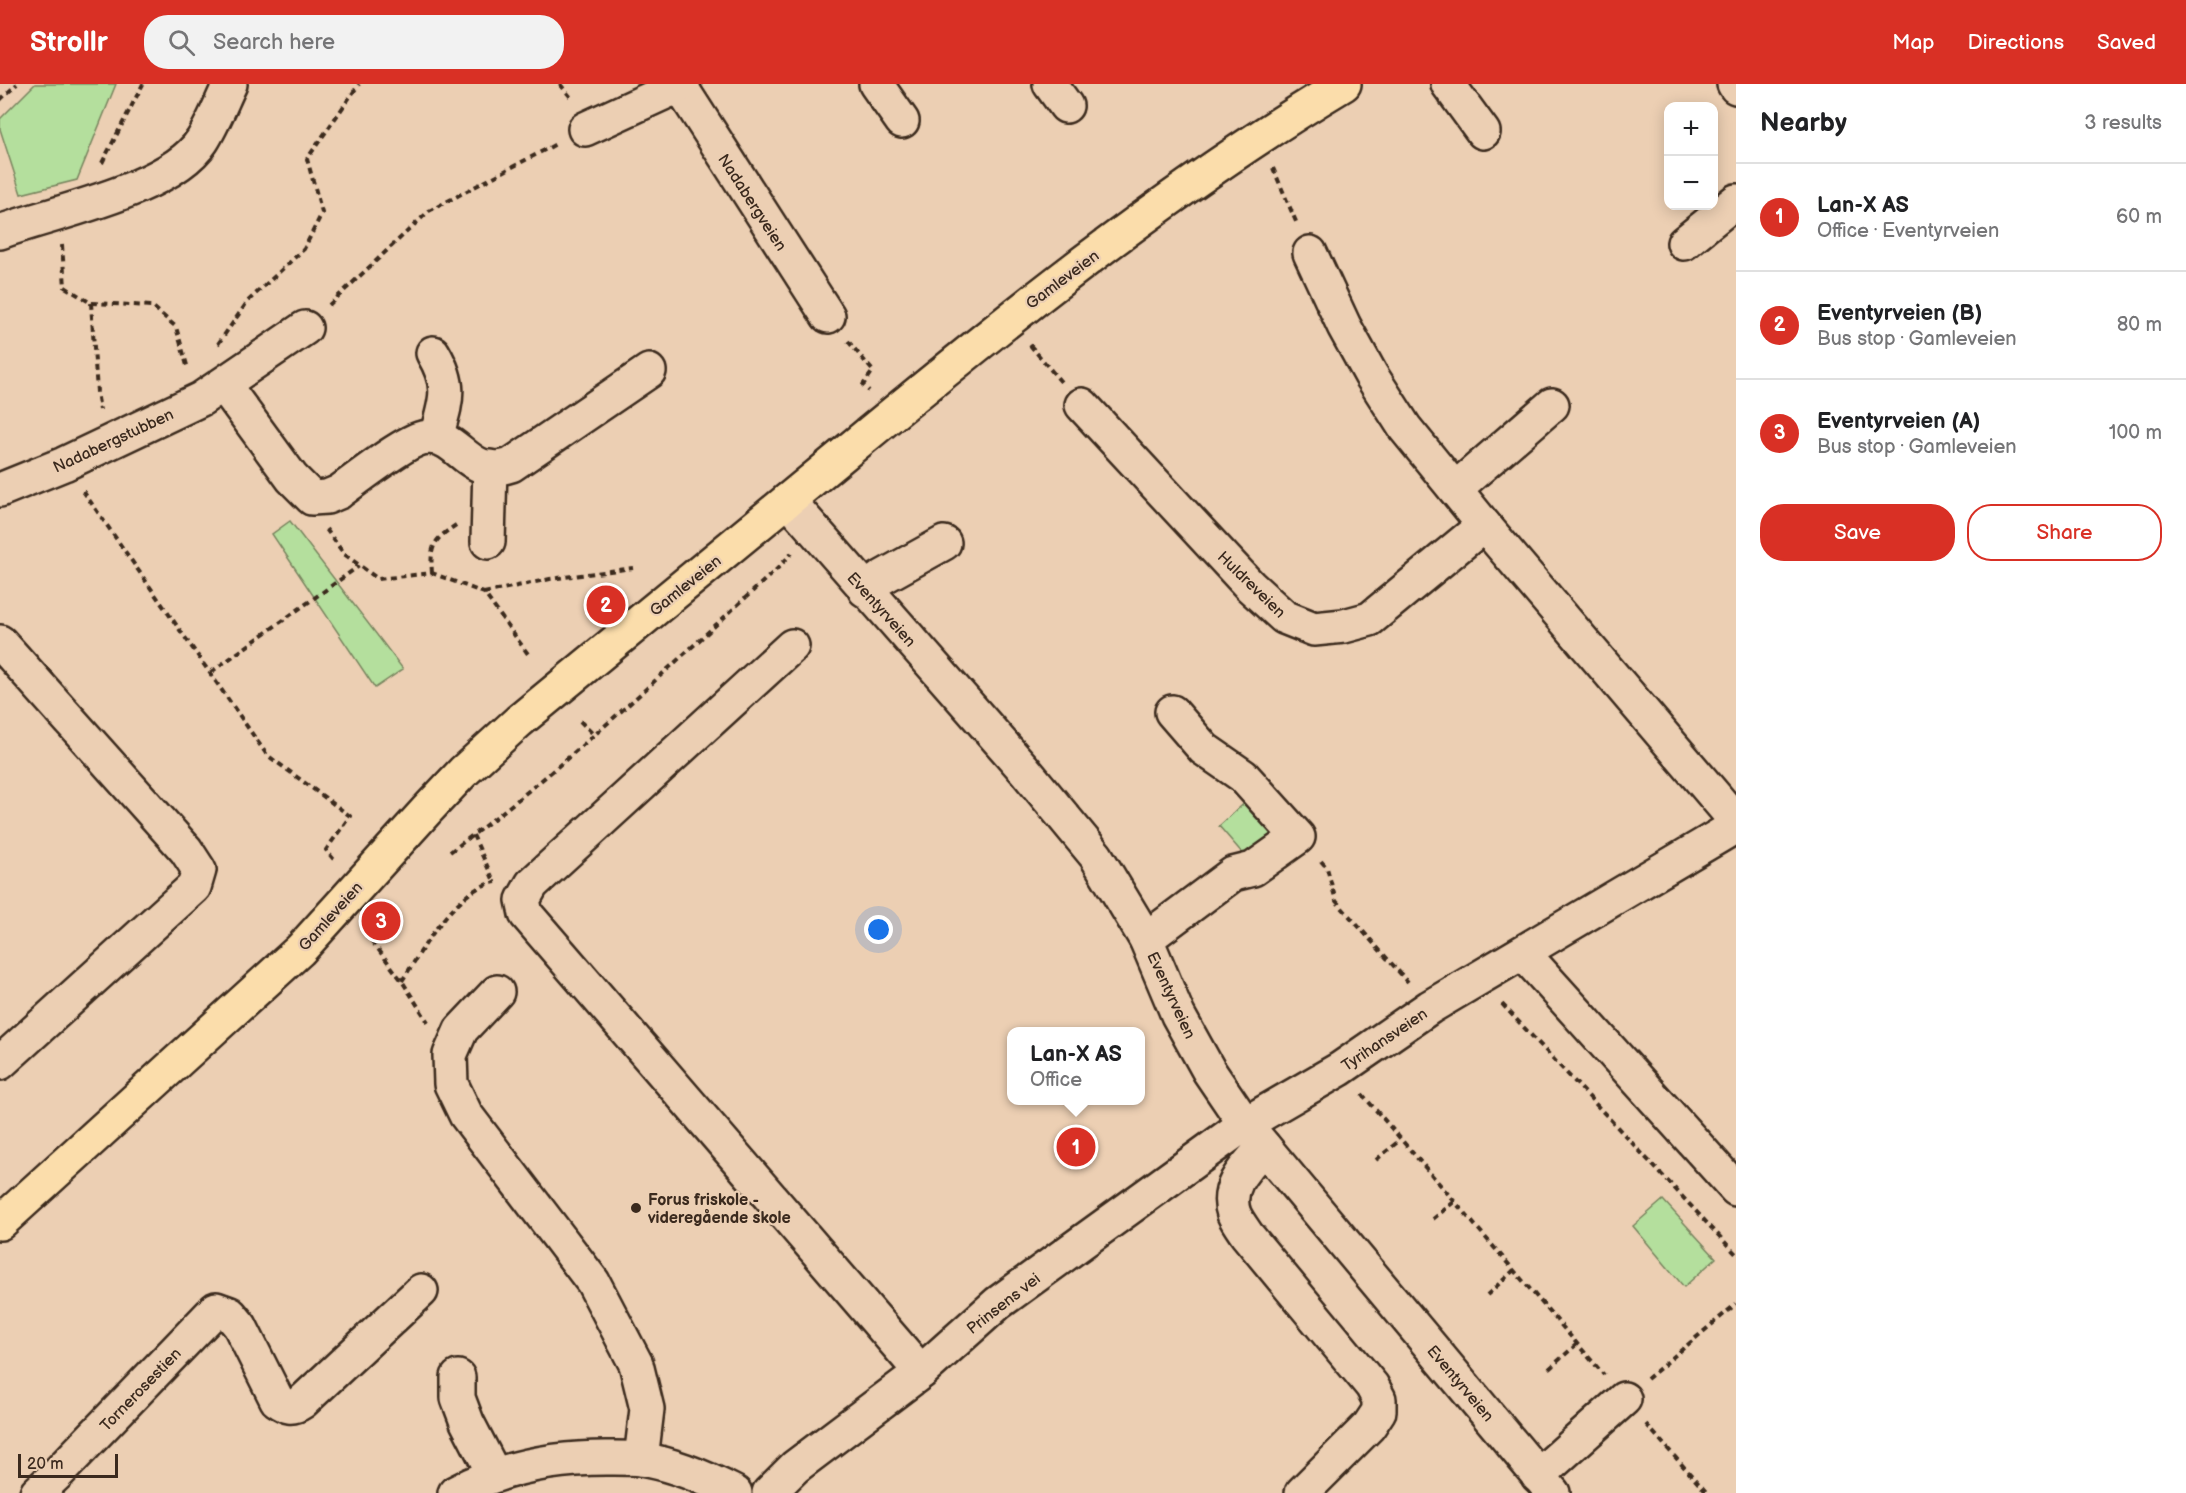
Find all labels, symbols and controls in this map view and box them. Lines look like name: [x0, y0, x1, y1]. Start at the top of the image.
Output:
search box: [144, 15, 564, 69]
text: Strollr: [30, 26, 108, 59]
icon: search: [165, 26, 198, 59]
text: Search here: [213, 29, 335, 56]
text: Map: [1892, 30, 1935, 55]
text: Directions: [1968, 30, 2064, 55]
text: Saved: [2097, 30, 2156, 55]
map controls: [1664, 102, 1718, 210]
button: +: [1664, 102, 1718, 156]
text: Nearby: [1760, 108, 1847, 139]
text: 3 results: [2084, 111, 2162, 135]
street label: Nadabergveien: [713, 151, 790, 255]
button: −: [1664, 156, 1718, 210]
text: Lan-X AS: [1817, 192, 1909, 219]
text: 1: [1775, 205, 1784, 229]
text: 60 m: [2116, 205, 2162, 229]
text: Office · Eventyrveien: [1817, 219, 1999, 243]
street label: Gamleveien: [1023, 247, 1103, 314]
text: Eventyrveien (B): [1817, 300, 1982, 327]
text: 2: [1774, 313, 1785, 337]
text: 80 m: [2117, 313, 2162, 337]
text: Bus stop · Gamleveien: [1817, 327, 2017, 351]
street label: Nadabergstubben: [50, 405, 177, 478]
text: Eventyrveien (A): [1817, 408, 1980, 435]
text: 3: [1774, 421, 1785, 445]
text: 100 m: [2109, 421, 2162, 445]
text: Bus stop · Gamleveien: [1817, 435, 2017, 459]
button: Save: [1760, 504, 1955, 561]
button: Share: [1967, 504, 2162, 561]
street label: Huldreveien: [1213, 548, 1289, 622]
street label: Gamleveien: [646, 552, 725, 621]
street label: Eventyrveien: [842, 569, 919, 651]
pin: 2: [586, 582, 626, 628]
street label: Gamleveien: [295, 879, 367, 955]
pin: 3: [362, 898, 400, 944]
your location: [864, 915, 893, 944]
street label: Eventyrveien: [1142, 949, 1199, 1042]
street label: Tyrihansveien: [1338, 1005, 1431, 1076]
popup: [1007, 1027, 1145, 1105]
text: Lan-X AS: [1030, 1041, 1122, 1068]
text: Office: [1030, 1068, 1082, 1092]
pin: 1: [1056, 1124, 1096, 1170]
place label: Forus friskole - videregående skole: [647, 1191, 791, 1228]
marker: Forus friskole - videregående skole: [629, 1201, 643, 1215]
street label: Prinsens vei: [963, 1270, 1044, 1339]
street label: Eventyrveien: [1422, 1342, 1497, 1426]
street label: Tornerosestien: [97, 1344, 186, 1436]
scale bar: [18, 1451, 118, 1478]
text: 20 m: [27, 1455, 63, 1474]

